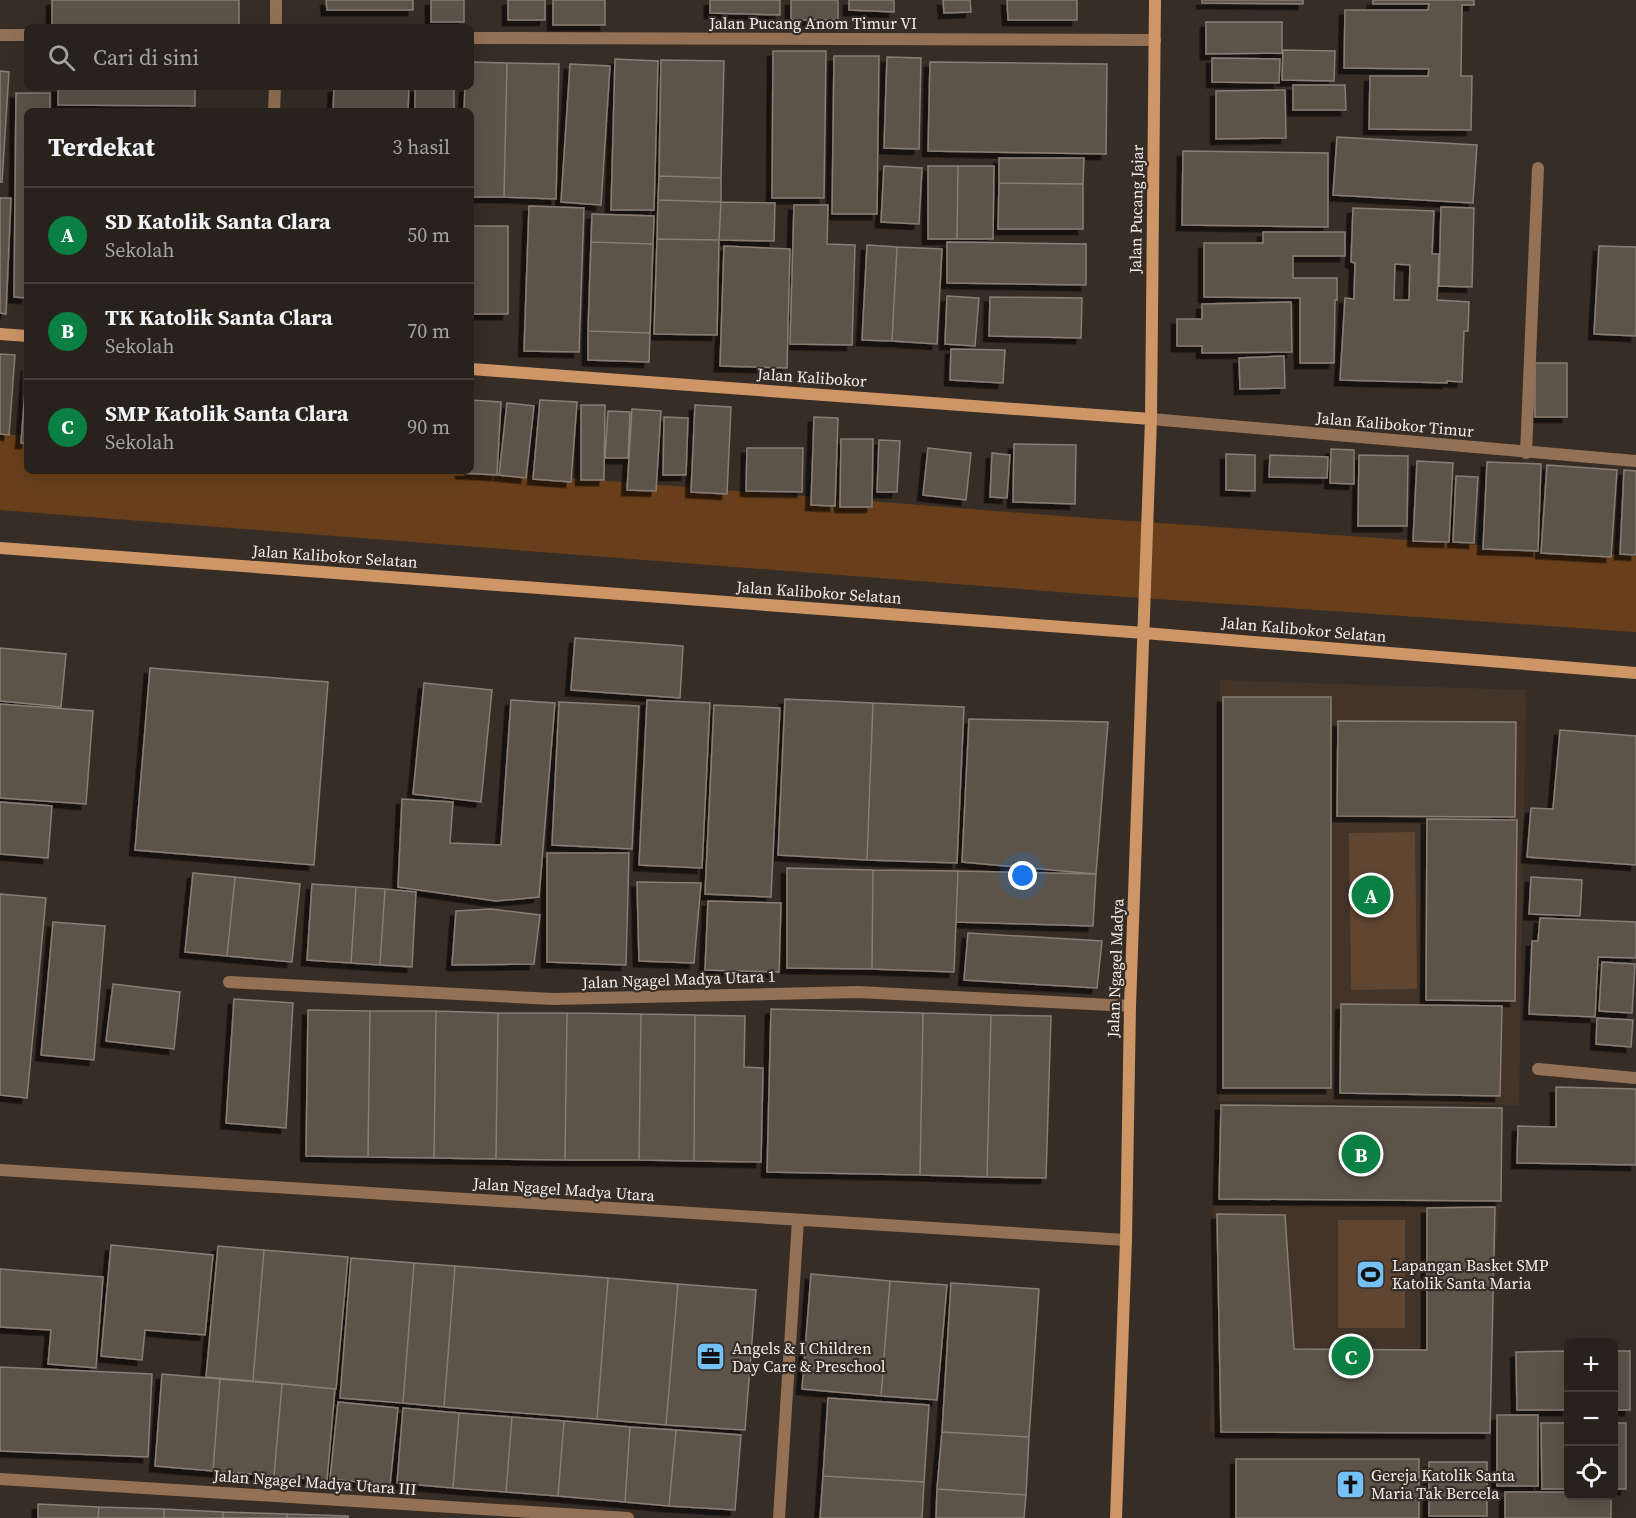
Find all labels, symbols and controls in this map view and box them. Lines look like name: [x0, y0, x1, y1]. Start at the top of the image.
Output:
street label: Jalan Pucang Anom Timur VI: [708, 12, 917, 34]
search box: [24, 24, 474, 90]
icon: search: [45, 41, 78, 74]
text: Cari di sini: [93, 42, 199, 72]
text: Terdekat: [48, 129, 155, 165]
text: 3 hasil: [393, 133, 450, 161]
street label: Jalan Pucang Jajar: [1124, 144, 1148, 275]
text: SD Katolik Santa Clara: [105, 206, 331, 236]
text: A: [61, 221, 74, 249]
text: 50 m: [407, 221, 450, 249]
text: Sekolah: [105, 236, 175, 264]
text: TK Katolik Santa Clara: [105, 302, 333, 332]
text: B: [61, 317, 74, 345]
text: 70 m: [407, 317, 450, 345]
text: Sekolah: [105, 332, 175, 360]
street label: Jalan Kalibokor: [755, 362, 868, 392]
text: SMP Katolik Santa Clara: [105, 398, 348, 428]
street label: Jalan Kalibokor Timur: [1314, 406, 1475, 442]
text: C: [61, 413, 74, 441]
text: 90 m: [407, 413, 450, 441]
text: Sekolah: [105, 428, 175, 456]
street label: Jalan Kalibokor Selatan: [251, 539, 419, 573]
street label: Jalan Kalibokor Selatan: [735, 575, 903, 609]
street label: Jalan Kalibokor Selatan: [1220, 611, 1388, 647]
your location: [1008, 861, 1037, 890]
pin: A: [1352, 872, 1390, 918]
street label: Jalan Ngagel Madya: [1102, 897, 1128, 1039]
street label: Jalan Ngagel Madya Utara 1: [581, 965, 776, 993]
pin: B: [1342, 1132, 1380, 1176]
street label: Jalan Ngagel Madya Utara: [471, 1172, 656, 1206]
place label: Lapangan Basket SMP Katolik Santa Maria: [1392, 1254, 1549, 1294]
sports icon: Lapangan Basket SMP Katolik Santa Maria: [1355, 1258, 1387, 1290]
pin: C: [1332, 1334, 1370, 1378]
place label: Angels & I Children Day Care & Preschool: [732, 1337, 886, 1377]
map controls: [1564, 1338, 1618, 1500]
button: +: [1564, 1338, 1618, 1392]
office icon: Angels & I Children Day Care & Preschool: [695, 1341, 727, 1373]
button: −: [1564, 1392, 1618, 1446]
button: locate: [1564, 1446, 1618, 1500]
street label: Jalan Ngagel Madya Utara III: [212, 1464, 417, 1500]
place label: Gereja Katolik Santa Maria Tak Bercela: [1371, 1464, 1516, 1504]
church icon: Gereja Katolik Santa Maria Tak Bercela: [1334, 1468, 1366, 1500]

